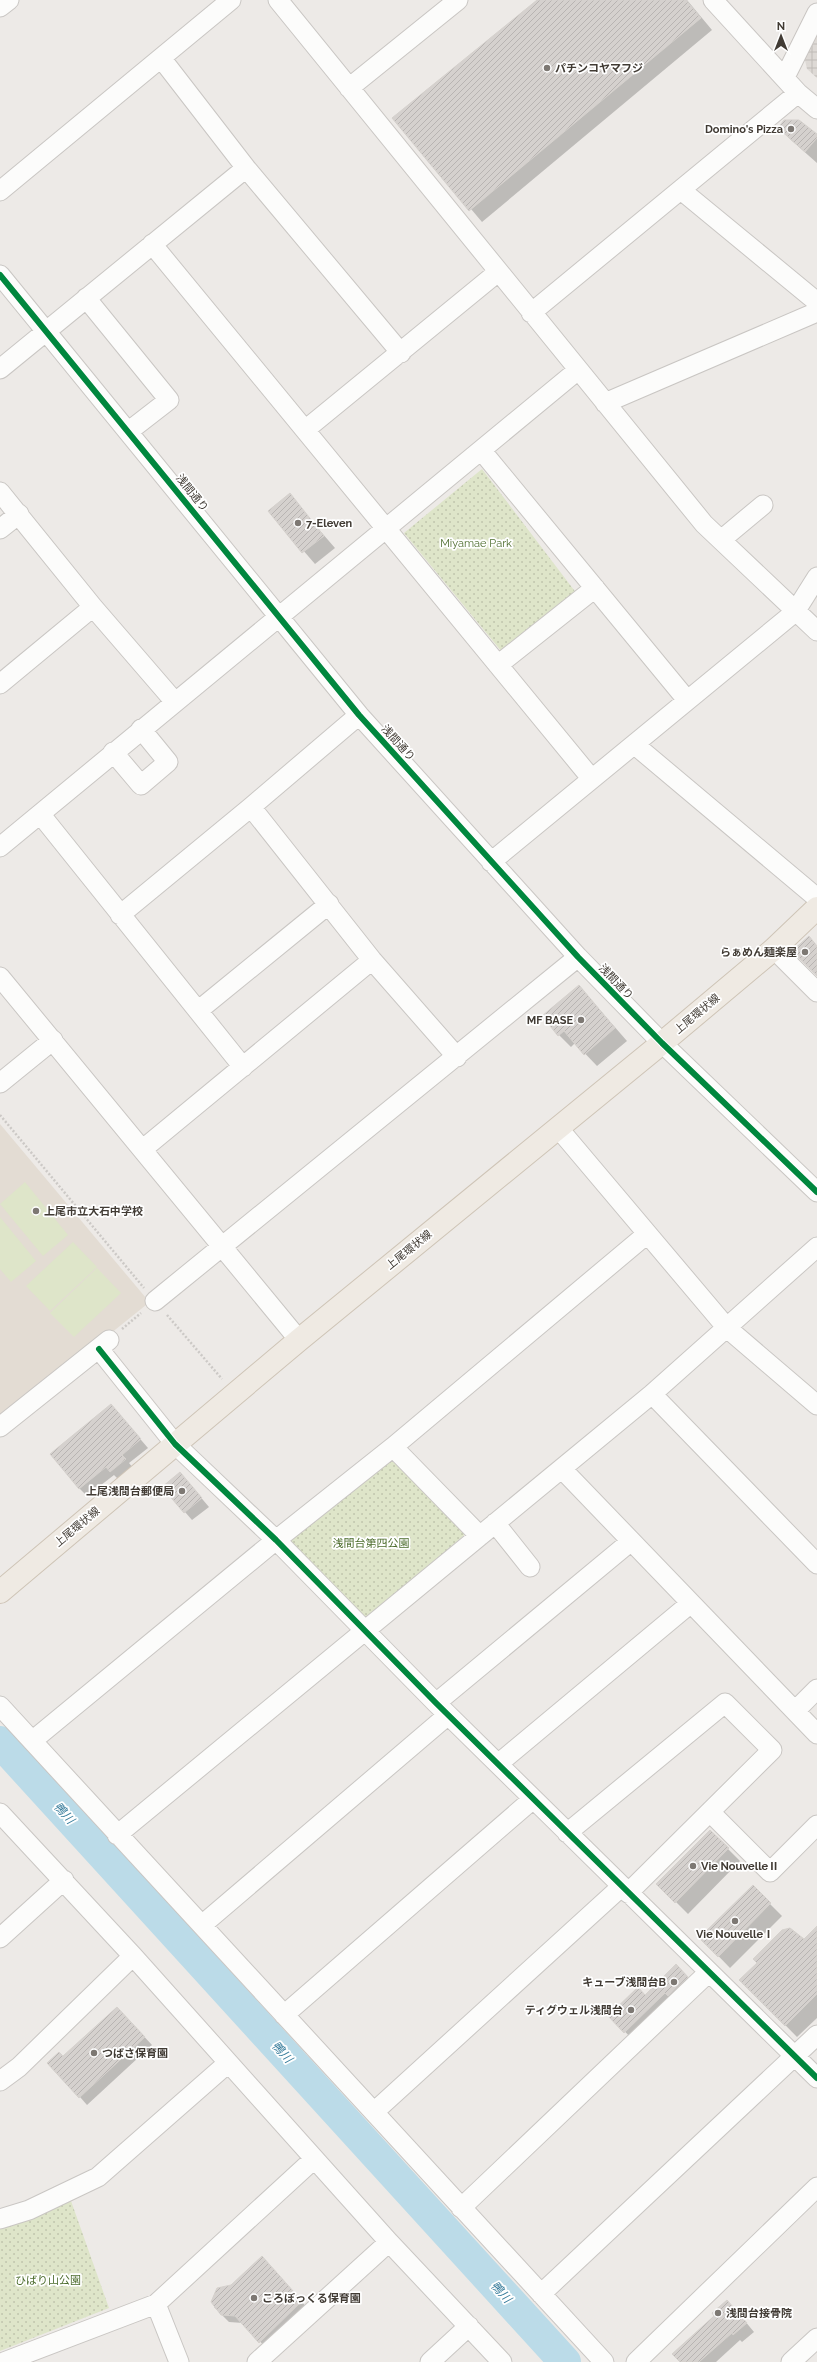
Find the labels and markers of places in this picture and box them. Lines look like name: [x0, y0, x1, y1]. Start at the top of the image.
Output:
place label: パチンコヤマフジ: [555, 62, 643, 75]
marker: パチンコヤマフジ: [542, 63, 552, 73]
place label: Domino's Pizza: [705, 123, 783, 136]
marker: Domino's Pizza: [786, 124, 796, 134]
place label: 7-Eleven: [306, 517, 352, 530]
marker: 7-Eleven: [293, 518, 303, 528]
place label: らぁめん麺楽屋: [720, 946, 797, 959]
marker: らぁめん麺楽屋: [800, 947, 810, 957]
place label: MF BASE: [527, 1014, 573, 1027]
marker: MF BASE: [576, 1015, 586, 1025]
place label: 上尾市立大石中学校: [44, 1205, 143, 1218]
marker: 上尾市立大石中学校: [31, 1206, 41, 1216]
place label: 上尾浅間台郵便局: [86, 1485, 174, 1498]
marker: 上尾浅間台郵便局: [177, 1486, 187, 1496]
place label: Vie NouvelleⅡ: [701, 1860, 779, 1873]
marker: Vie NouvelleⅡ: [688, 1861, 698, 1871]
marker: Vie NouvelleⅠ: [730, 1916, 740, 1926]
place label: Vie NouvelleⅠ: [696, 1928, 774, 1941]
place label: キューブ浅間台B: [582, 1976, 667, 1989]
marker: キューブ浅間台B: [669, 1977, 679, 1987]
place label: ティグウェル浅間台: [525, 2004, 623, 2017]
marker: ティグウェル浅間台: [626, 2005, 636, 2015]
place label: つばさ保育園: [102, 2047, 168, 2060]
marker: つばさ保育園: [89, 2048, 99, 2058]
place label: ころぽっくる保育園: [262, 2292, 361, 2305]
marker: ころぽっくる保育園: [249, 2293, 259, 2303]
place label: 浅間台接骨院: [726, 2307, 792, 2320]
marker: 浅間台接骨院: [713, 2308, 723, 2318]

